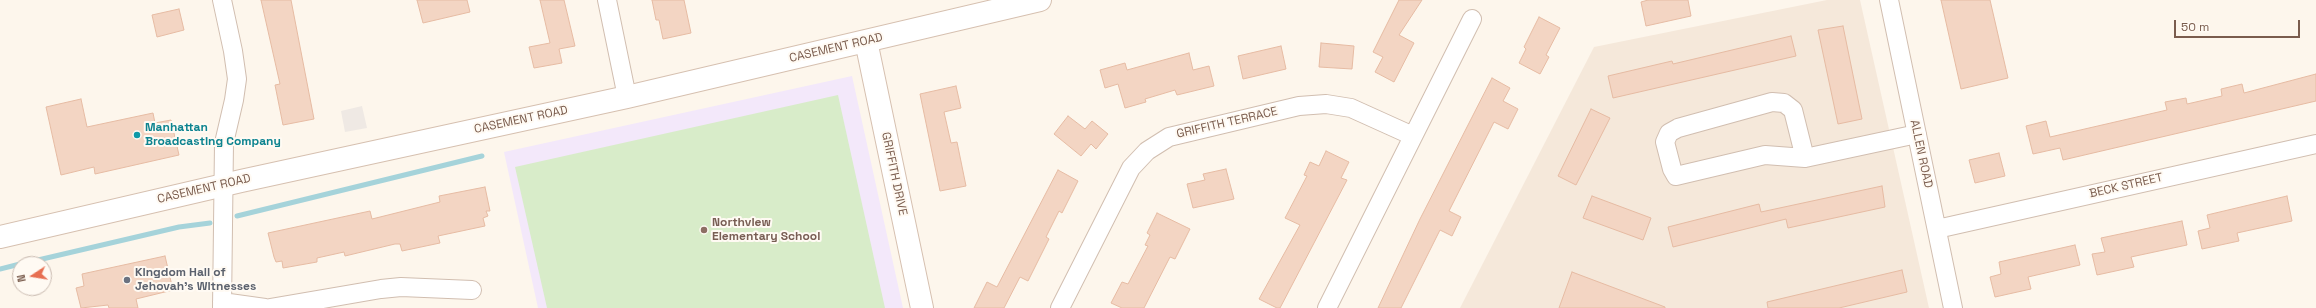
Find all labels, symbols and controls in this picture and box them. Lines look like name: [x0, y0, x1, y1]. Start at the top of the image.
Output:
scale bar: [2176, 12, 2302, 38]
text: 50 m: [2181, 19, 2209, 35]
street label: CASEMENT ROAD: [788, 30, 884, 66]
street label: CASEMENT ROAD: [473, 103, 569, 137]
street label: GRIFFITH TERRACE: [1175, 104, 1279, 142]
street label: ALLEN ROAD: [1907, 119, 1935, 189]
place label: Manhattan Broadcasting Company: [145, 121, 281, 149]
marker: Manhattan Broadcasting Company: [132, 130, 142, 140]
street label: GRIFFITH DRIVE: [878, 131, 910, 217]
street label: CASEMENT ROAD: [156, 171, 252, 207]
street label: BECK STREET: [2088, 171, 2164, 201]
place label: Northview Elementary School: [712, 216, 820, 244]
marker: Northview Elementary School: [699, 225, 709, 235]
north arrow: [12, 256, 52, 296]
place label: Kingdom Hall of Jehovah's Witnesses: [135, 266, 256, 294]
text: N: [14, 273, 29, 283]
marker: Kingdom Hall of Jehovah's Witnesses: [122, 275, 132, 285]

